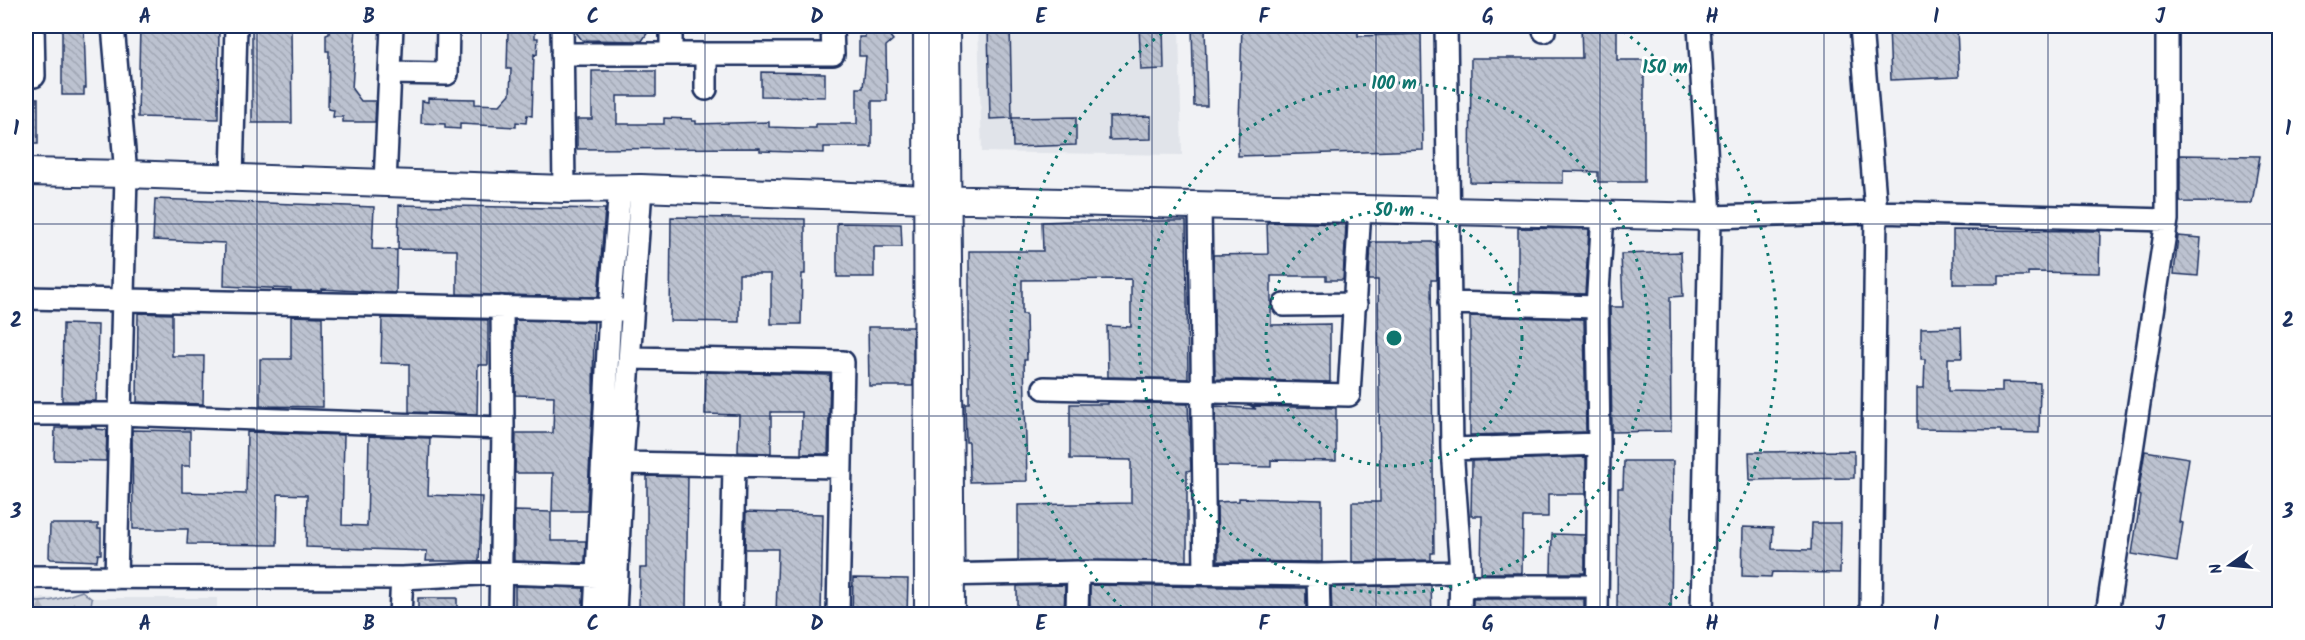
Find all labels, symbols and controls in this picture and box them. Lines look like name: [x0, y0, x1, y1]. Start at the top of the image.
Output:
text: A: [139, 2, 151, 34]
text: B: [363, 2, 375, 34]
text: C: [587, 2, 599, 34]
text: D: [810, 2, 824, 34]
text: E: [1035, 2, 1047, 34]
text: F: [1259, 2, 1271, 34]
text: G: [1482, 2, 1494, 34]
text: H: [1705, 2, 1719, 34]
text: I: [1933, 2, 1939, 34]
text: J: [2155, 2, 2166, 34]
text: 150 m: [1642, 54, 1688, 83]
text: 100 m: [1371, 70, 1417, 99]
text: 1: [13, 114, 19, 146]
text: 1: [2285, 114, 2291, 146]
text: 50 m: [1373, 197, 1414, 226]
text: 2: [10, 306, 22, 338]
text: 2: [2282, 306, 2294, 338]
centre of rings: [1384, 328, 1404, 348]
text: 3: [10, 497, 22, 529]
text: 3: [2282, 497, 2294, 529]
north arrow: [2200, 535, 2260, 595]
text: N: [2204, 560, 2230, 577]
text: A: [139, 609, 151, 640]
text: B: [363, 609, 375, 640]
text: C: [587, 609, 599, 640]
text: D: [810, 609, 824, 640]
text: E: [1035, 609, 1047, 640]
text: F: [1259, 609, 1271, 640]
text: G: [1482, 609, 1494, 640]
text: H: [1705, 609, 1719, 640]
text: I: [1933, 609, 1939, 640]
text: J: [2155, 609, 2166, 640]

